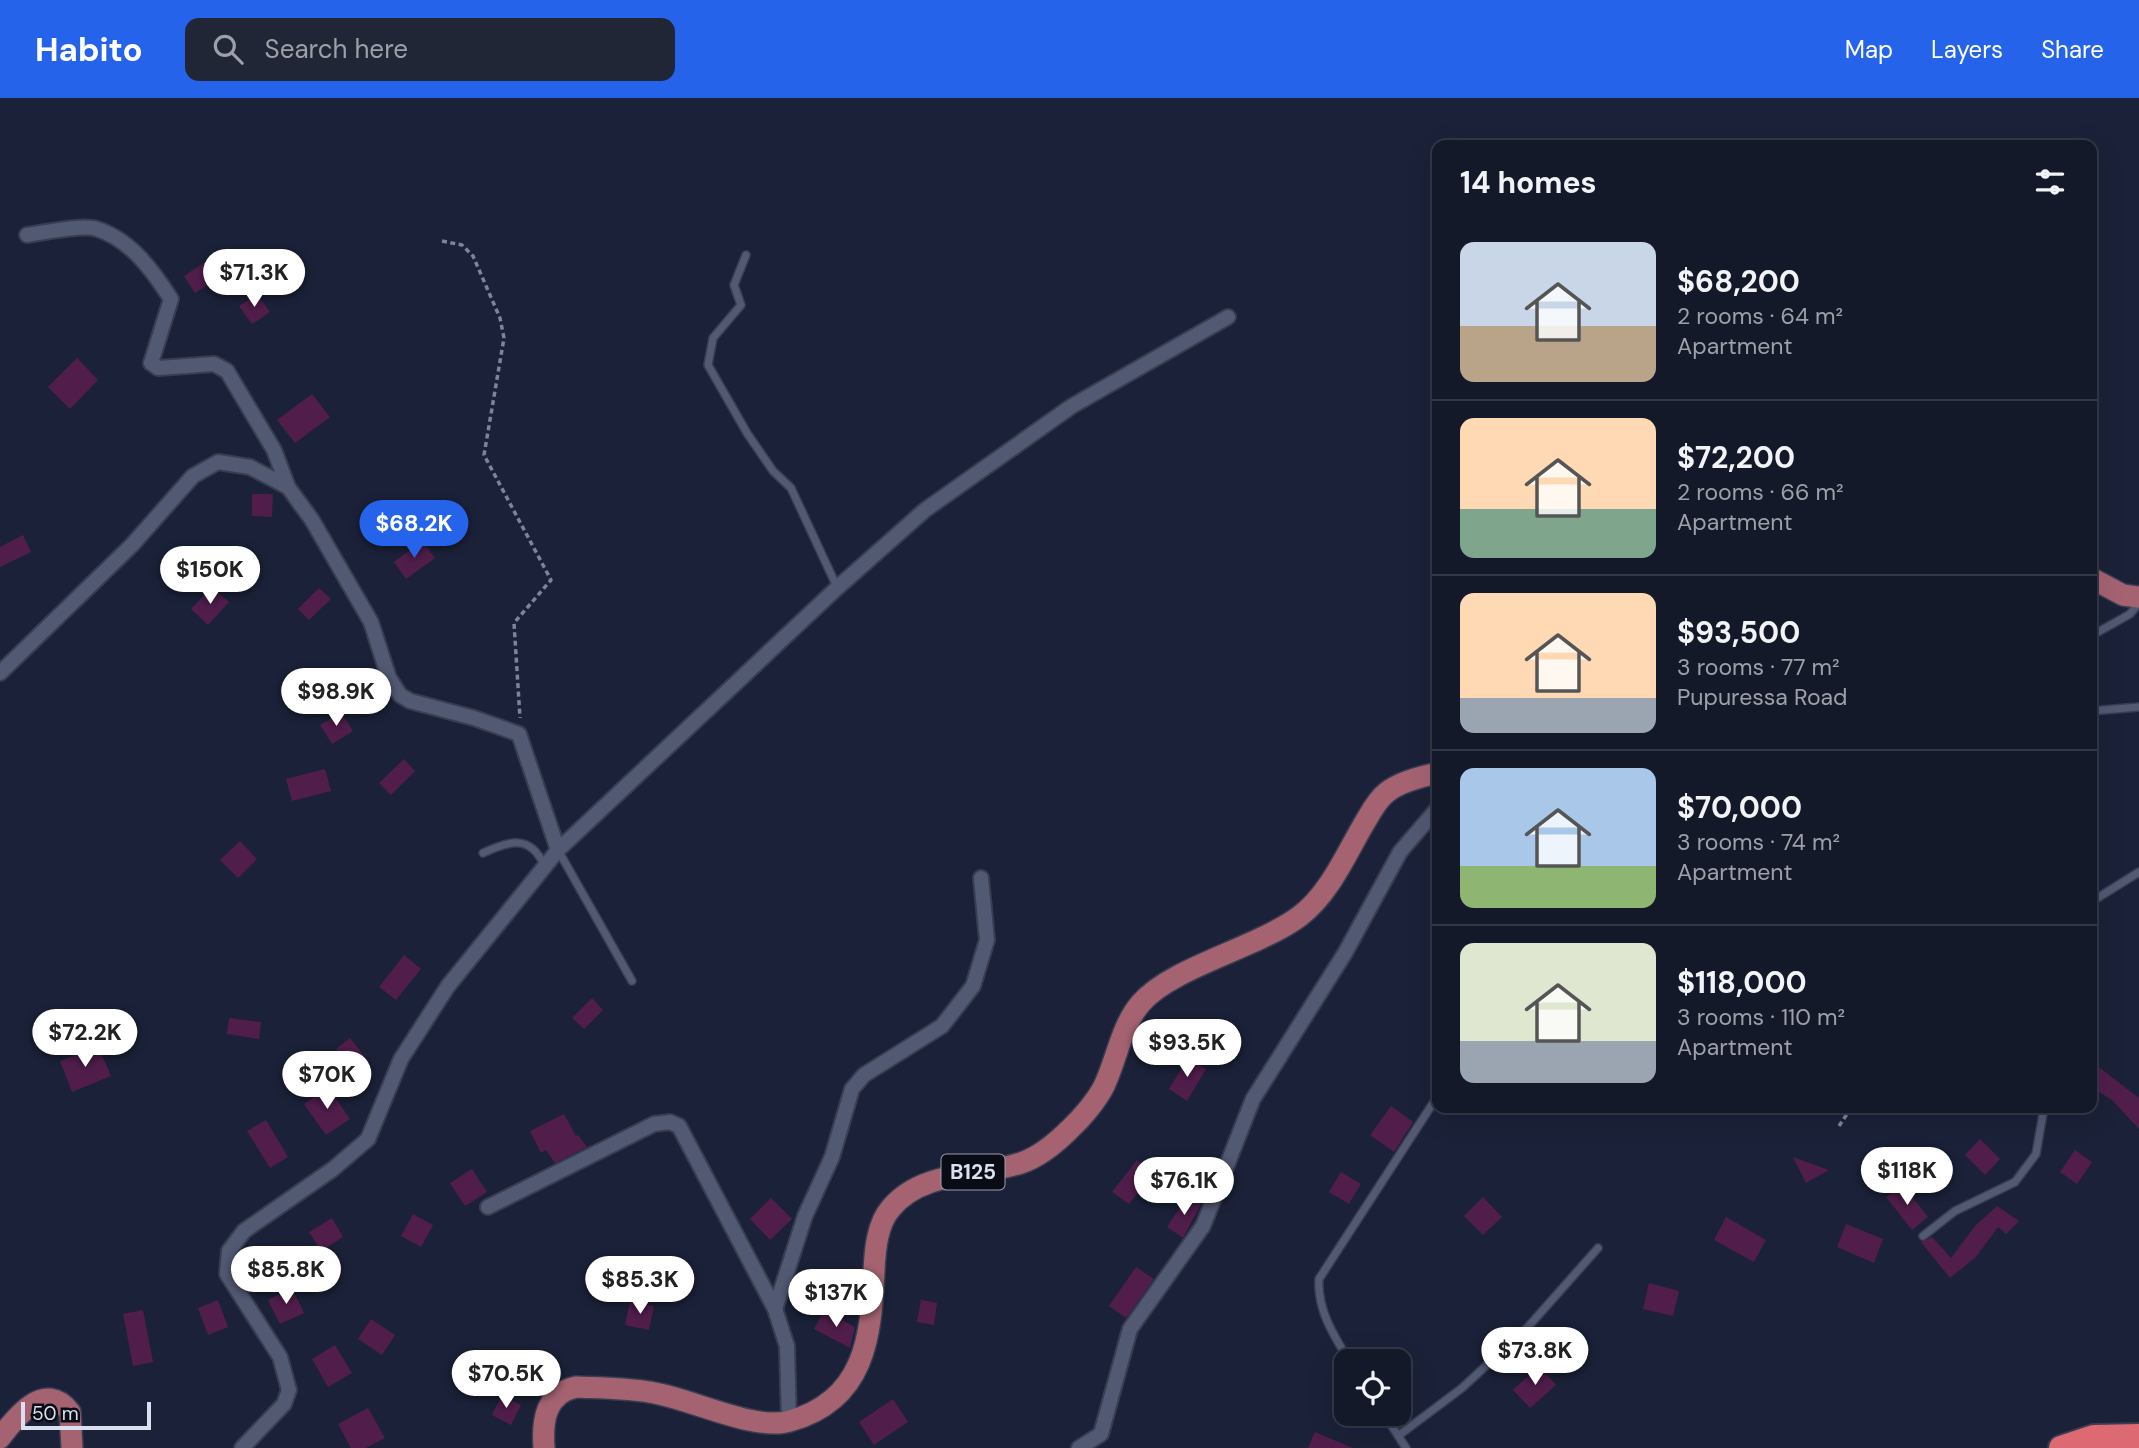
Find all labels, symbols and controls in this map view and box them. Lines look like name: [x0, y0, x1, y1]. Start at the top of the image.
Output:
search box: [185, 18, 675, 81]
text: Habito: [35, 28, 143, 71]
icon: search: [209, 30, 247, 68]
text: Search here: [265, 32, 408, 66]
text: Map: [1845, 34, 1893, 65]
text: Layers: [1931, 34, 2003, 65]
text: Share: [2041, 34, 2104, 65]
text: 14 homes: [1460, 163, 1597, 202]
icon: filters: [2031, 163, 2069, 201]
pin: $71.3K: [197, 250, 311, 309]
text: $71.3K: [219, 257, 289, 287]
text: $68,200: [1677, 262, 1800, 301]
icon: home: [1516, 270, 1600, 354]
text: 2 rooms · 64 m²: [1677, 301, 1843, 331]
text: Apartment: [1677, 331, 1792, 361]
text: $72,200: [1677, 438, 1795, 477]
icon: home: [1516, 446, 1600, 530]
text: 2 rooms · 66 m²: [1677, 477, 1844, 507]
pin: $68.2K: [357, 500, 471, 560]
text: Apartment: [1677, 507, 1792, 537]
text: $68.2K: [375, 508, 453, 538]
pin: $150K: [161, 546, 259, 606]
text: $150K: [176, 554, 244, 584]
text: $93,500: [1677, 613, 1800, 652]
icon: home: [1516, 621, 1600, 705]
text: 3 rooms · 77 m²: [1677, 652, 1840, 682]
pin: $98.9K: [279, 668, 393, 728]
text: $98.9K: [297, 676, 375, 706]
text: Pupuressa Road: [1677, 682, 1848, 712]
text: $70,000: [1677, 788, 1802, 827]
icon: home: [1516, 796, 1600, 880]
text: 3 rooms · 74 m²: [1677, 827, 1840, 857]
text: Apartment: [1677, 857, 1792, 887]
text: $118,000: [1677, 963, 1807, 1002]
icon: home: [1516, 971, 1600, 1055]
text: 3 rooms · 110 m²: [1677, 1002, 1845, 1032]
pin: $72.2K: [28, 1010, 142, 1069]
text: $72.2K: [48, 1017, 122, 1047]
pin: $93.5K: [1130, 1020, 1244, 1079]
text: $93.5K: [1148, 1027, 1226, 1057]
text: Apartment: [1677, 1032, 1792, 1062]
pin: $70K: [286, 1052, 368, 1111]
text: $70K: [298, 1059, 356, 1089]
pin: $118K: [1858, 1148, 1956, 1207]
road number: B125: [942, 1154, 1004, 1190]
text: $118K: [1877, 1155, 1937, 1185]
pin: $76.1K: [1127, 1158, 1241, 1217]
text: $76.1K: [1150, 1165, 1218, 1195]
pin: $85.8K: [229, 1246, 343, 1306]
text: $85.8K: [247, 1254, 325, 1284]
pin: $85.3K: [583, 1256, 697, 1316]
text: $85.3K: [601, 1264, 679, 1294]
pin: $137K: [787, 1270, 885, 1329]
text: $137K: [804, 1277, 868, 1307]
pin: $73.8K: [1478, 1328, 1592, 1387]
text: $73.8K: [1497, 1335, 1573, 1365]
map controls: [1334, 1349, 1411, 1426]
button: locate: [1334, 1349, 1411, 1426]
pin: $70.5K: [449, 1350, 563, 1410]
text: $70.5K: [468, 1358, 544, 1388]
scale bar: [21, 1399, 150, 1431]
text: 50 m: [32, 1401, 79, 1426]

